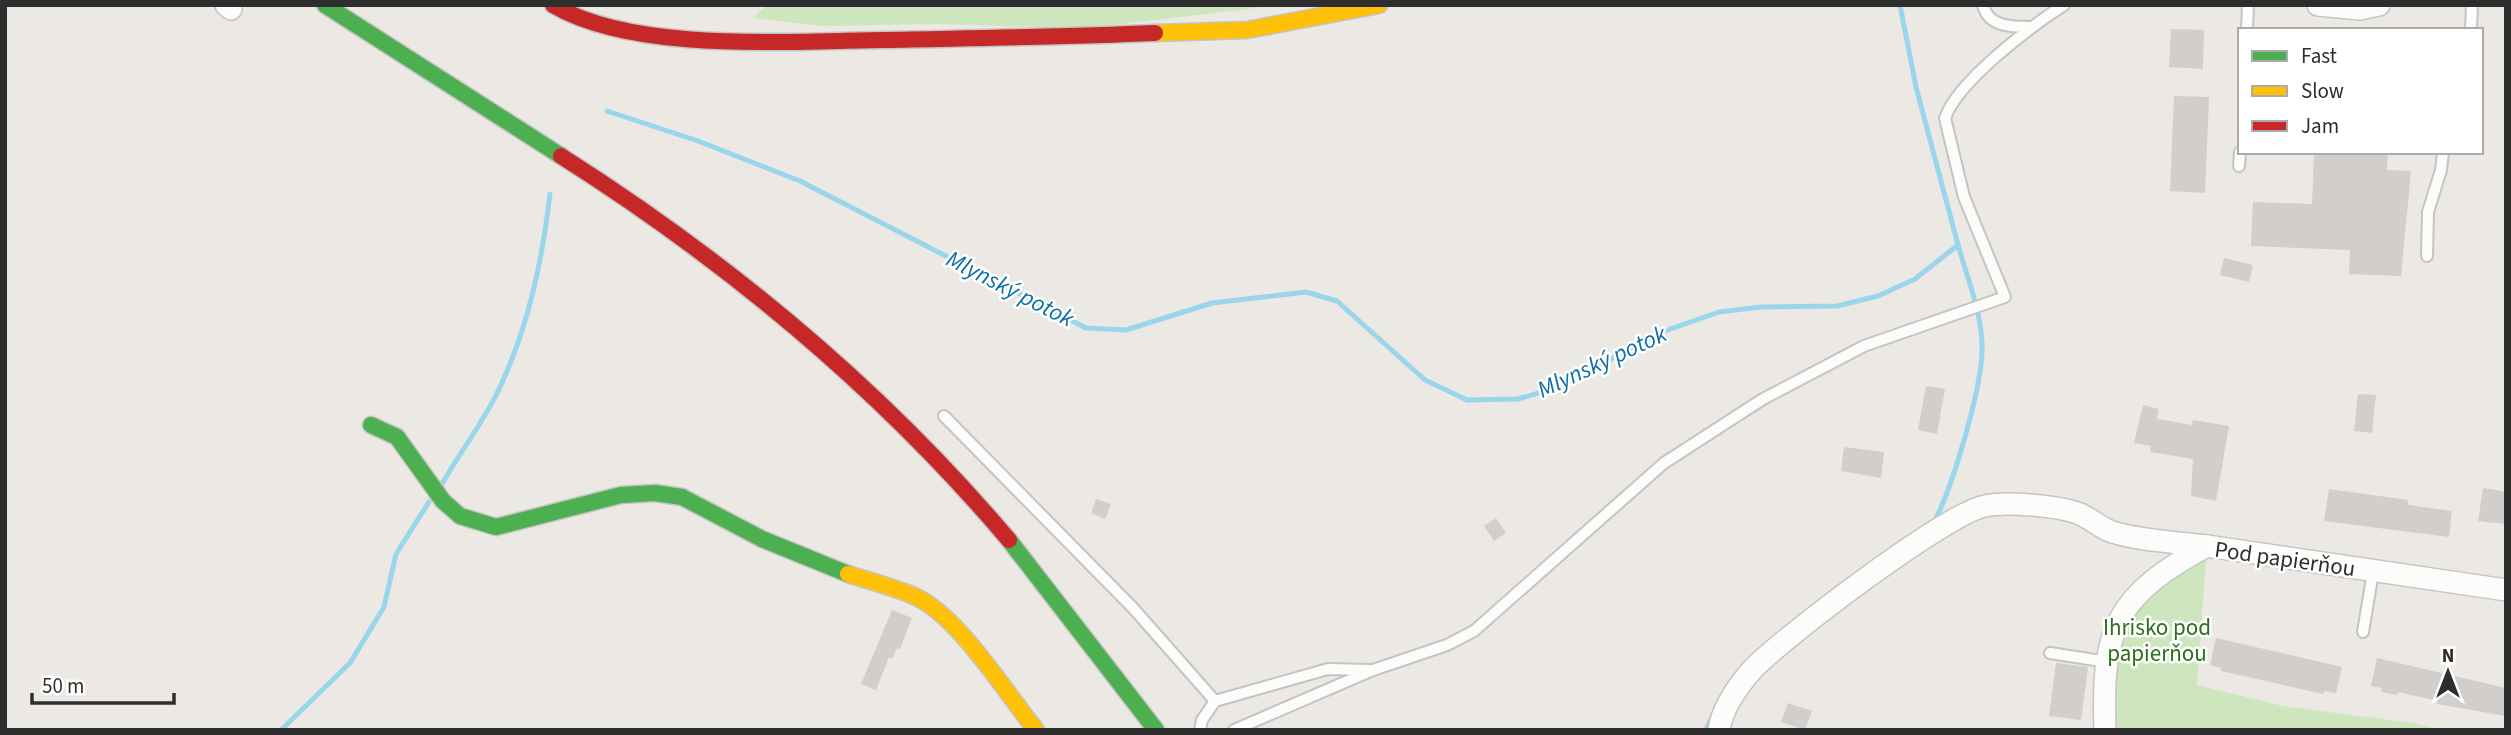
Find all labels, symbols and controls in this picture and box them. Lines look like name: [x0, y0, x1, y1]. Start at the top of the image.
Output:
legend: [2238, 28, 2483, 154]
text: Fast: [2301, 41, 2337, 71]
text: Slow: [2301, 76, 2344, 106]
text: Jam: [2301, 111, 2339, 141]
water label: Mlynský potok: [940, 242, 1081, 336]
water label: Mlynský potok: [1531, 316, 1673, 407]
street label: Pod papierňou: [2213, 533, 2357, 585]
park label: Ihrisko pod papierňou: [2103, 611, 2211, 670]
north arrow: [2413, 637, 2483, 707]
text: N: [2442, 643, 2454, 670]
scale bar: [32, 662, 173, 706]
text: 50 m: [42, 671, 84, 701]

